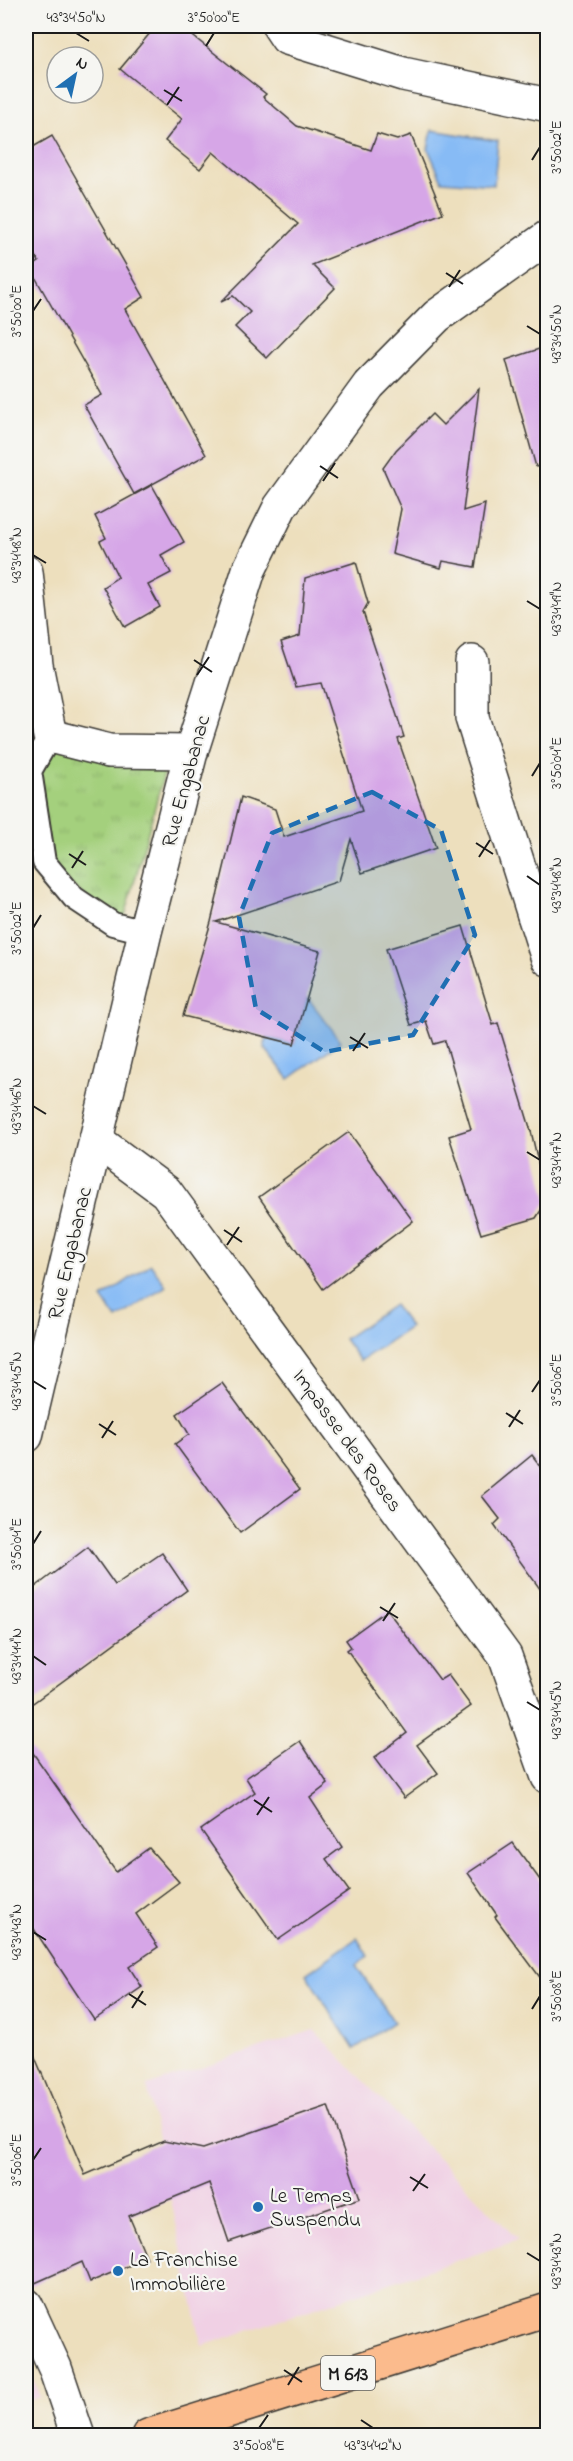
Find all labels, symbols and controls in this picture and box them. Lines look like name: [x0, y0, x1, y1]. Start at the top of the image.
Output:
text: 43°34'50"N: [46, 7, 106, 29]
text: 3°50'00"E: [188, 7, 240, 29]
north arrow: [45, 45, 105, 105]
text: N: [71, 51, 93, 77]
text: 3°50'02"E: [546, 120, 568, 174]
text: 3°50'00"E: [6, 285, 28, 337]
text: 43°34'50"N: [546, 304, 568, 364]
text: 43°34'48"N: [6, 527, 28, 583]
text: 43°34'49"N: [546, 582, 568, 636]
street label: Rue Engabanac: [155, 712, 221, 851]
text: 3°50'04"E: [546, 737, 568, 789]
text: 43°34'48"N: [546, 857, 568, 913]
text: 3°50'02"E: [6, 901, 28, 955]
text: 43°34'46"N: [6, 1078, 28, 1134]
text: 43°34'47"N: [546, 1132, 568, 1188]
street label: Rue Engabanac: [41, 1183, 103, 1323]
text: 43°34'45"N: [6, 1352, 28, 1410]
text: 3°50'06"E: [546, 1354, 568, 1406]
street label: Impasse des Roses: [284, 1363, 409, 1519]
text: 3°50'04"E: [6, 1518, 28, 1570]
text: 43°34'44"N: [6, 1628, 28, 1684]
text: 43°34'45"N: [546, 1681, 568, 1739]
text: 43°34'43"N: [6, 1904, 28, 1960]
text: 3°50'08"E: [546, 1970, 568, 2022]
text: 3°50'06"E: [6, 2134, 28, 2186]
place label: Le Temps Suspendu: [270, 2182, 361, 2236]
marker: Le Temps Suspendu: [251, 2200, 265, 2214]
text: 43°34'43"N: [546, 2233, 568, 2289]
place label: La Franchise Immobilière: [130, 2246, 238, 2300]
marker: La Franchise Immobilière: [111, 2264, 125, 2278]
road number: M 613: [321, 2356, 375, 2390]
text: 3°50'08"E: [233, 2435, 285, 2457]
text: 43°34'42"N: [344, 2435, 402, 2457]

